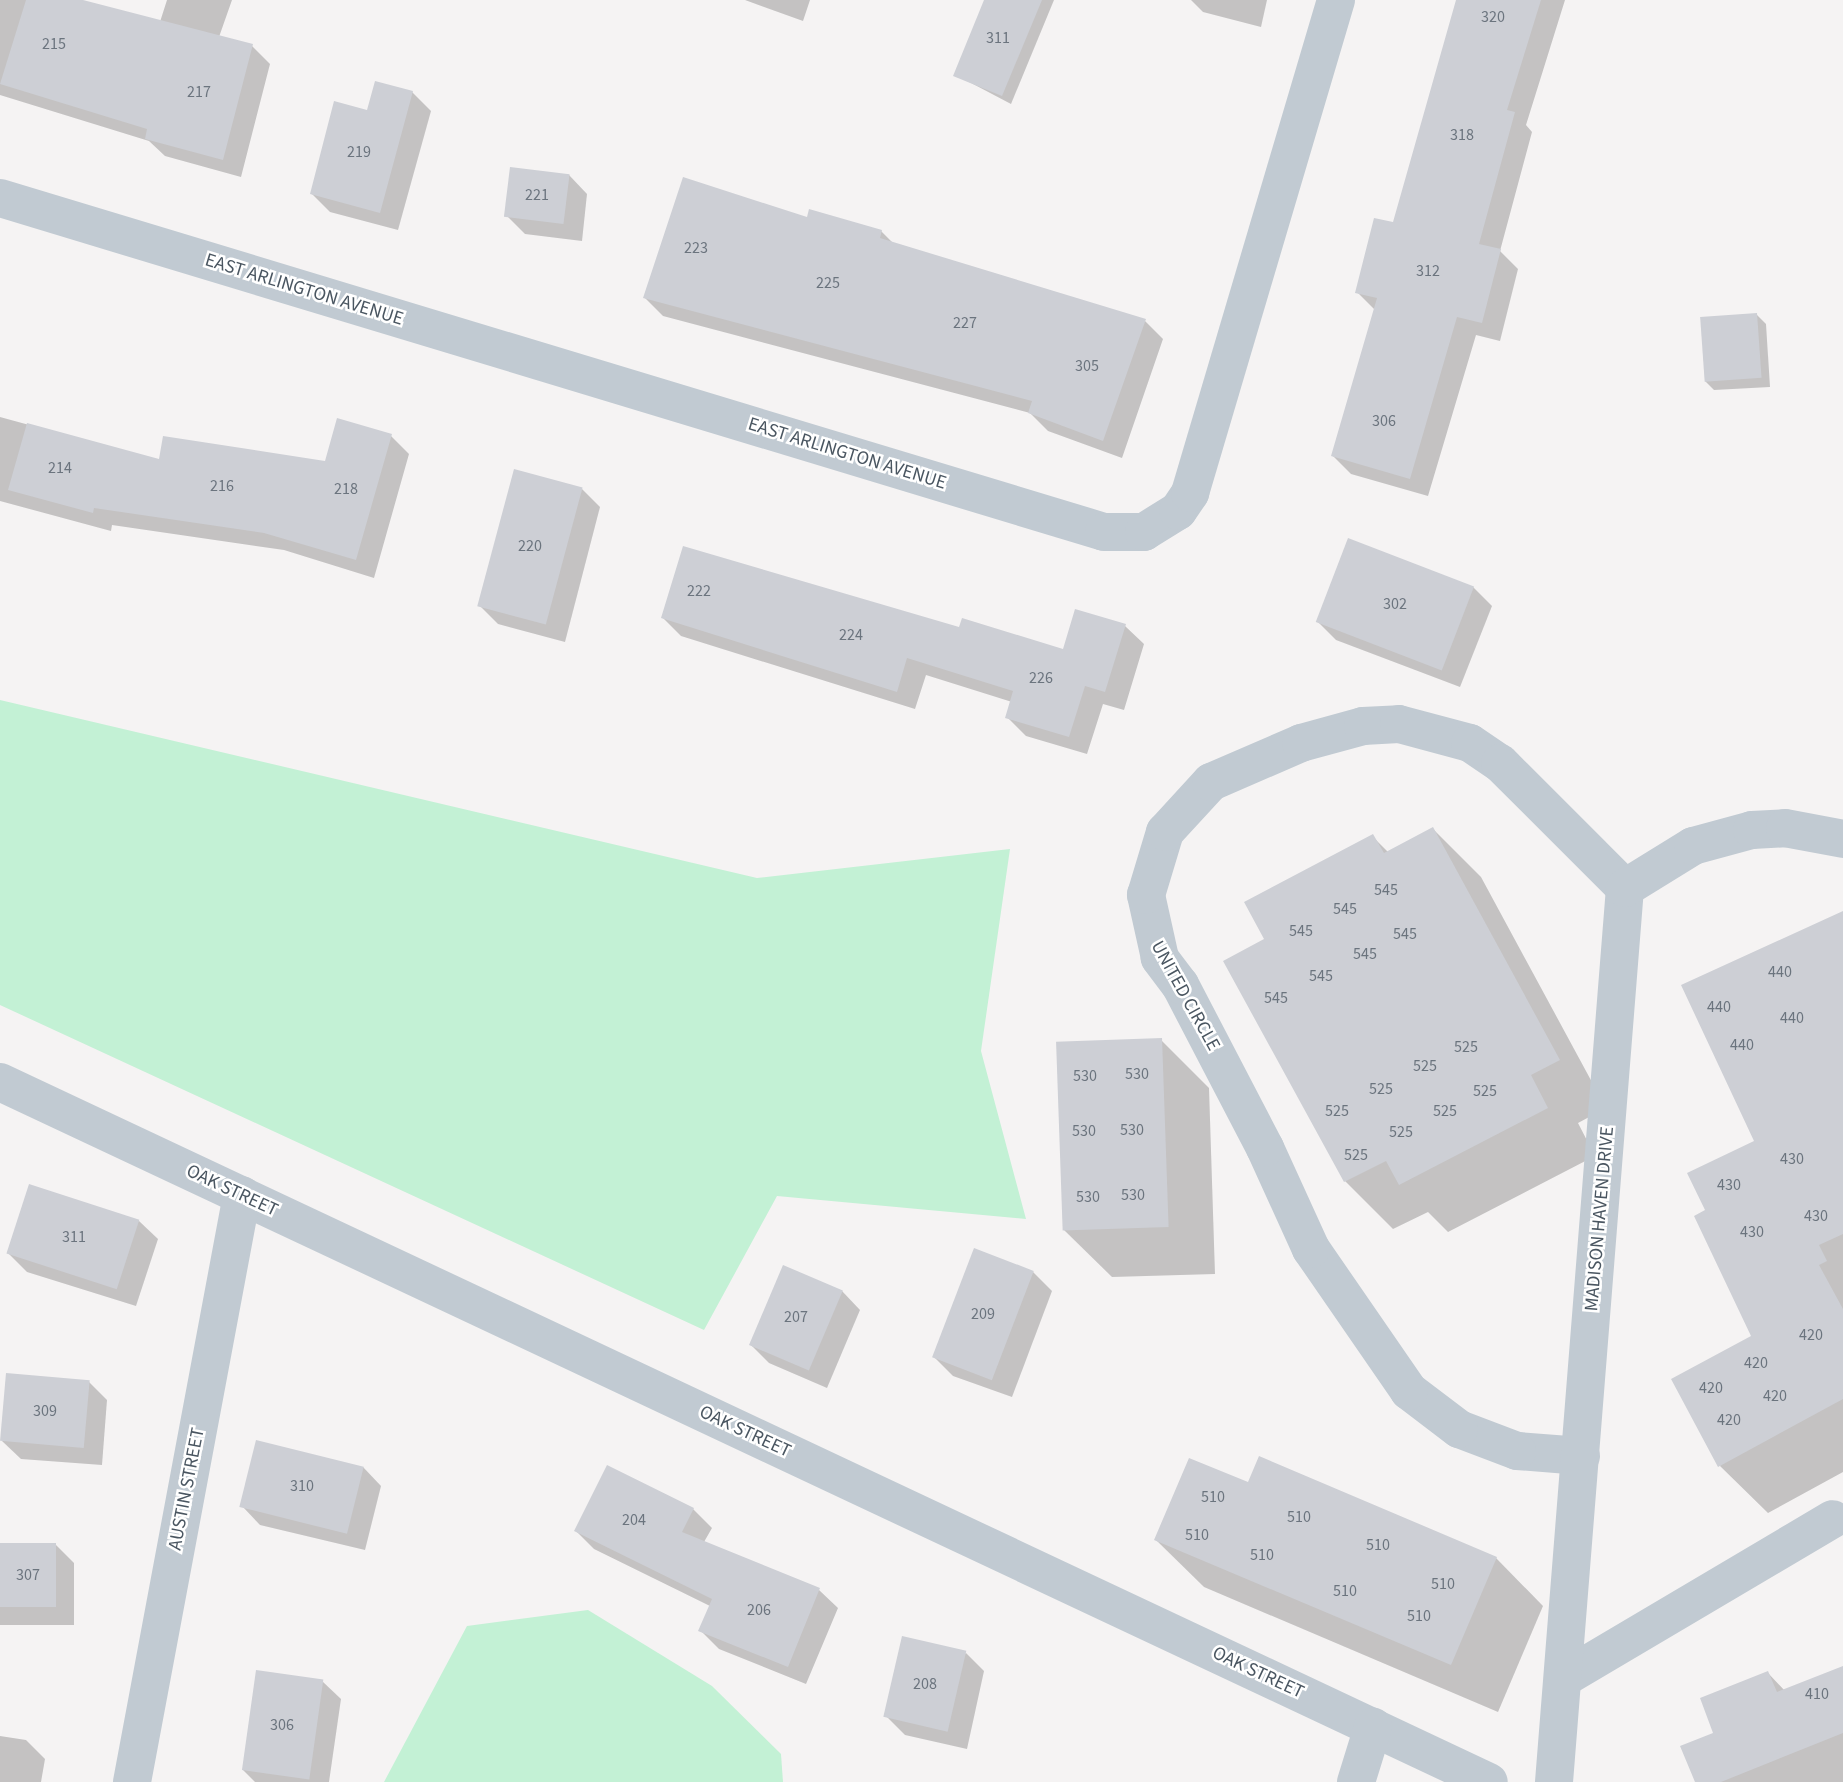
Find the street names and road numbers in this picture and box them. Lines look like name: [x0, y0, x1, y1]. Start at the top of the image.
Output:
street label: EAST ARLINGTON AVENUE: [202, 249, 406, 331]
street label: EAST ARLINGTON AVENUE: [745, 413, 949, 495]
street label: UNITED CIRCLE: [1145, 937, 1225, 1055]
street label: MADISON HAVEN DRIVE: [1581, 1126, 1619, 1312]
street label: OAK STREET: [183, 1160, 281, 1222]
street label: OAK STREET: [696, 1401, 794, 1463]
street label: AUSTIN STREET: [164, 1426, 210, 1552]
street label: OAK STREET: [1209, 1642, 1307, 1704]

